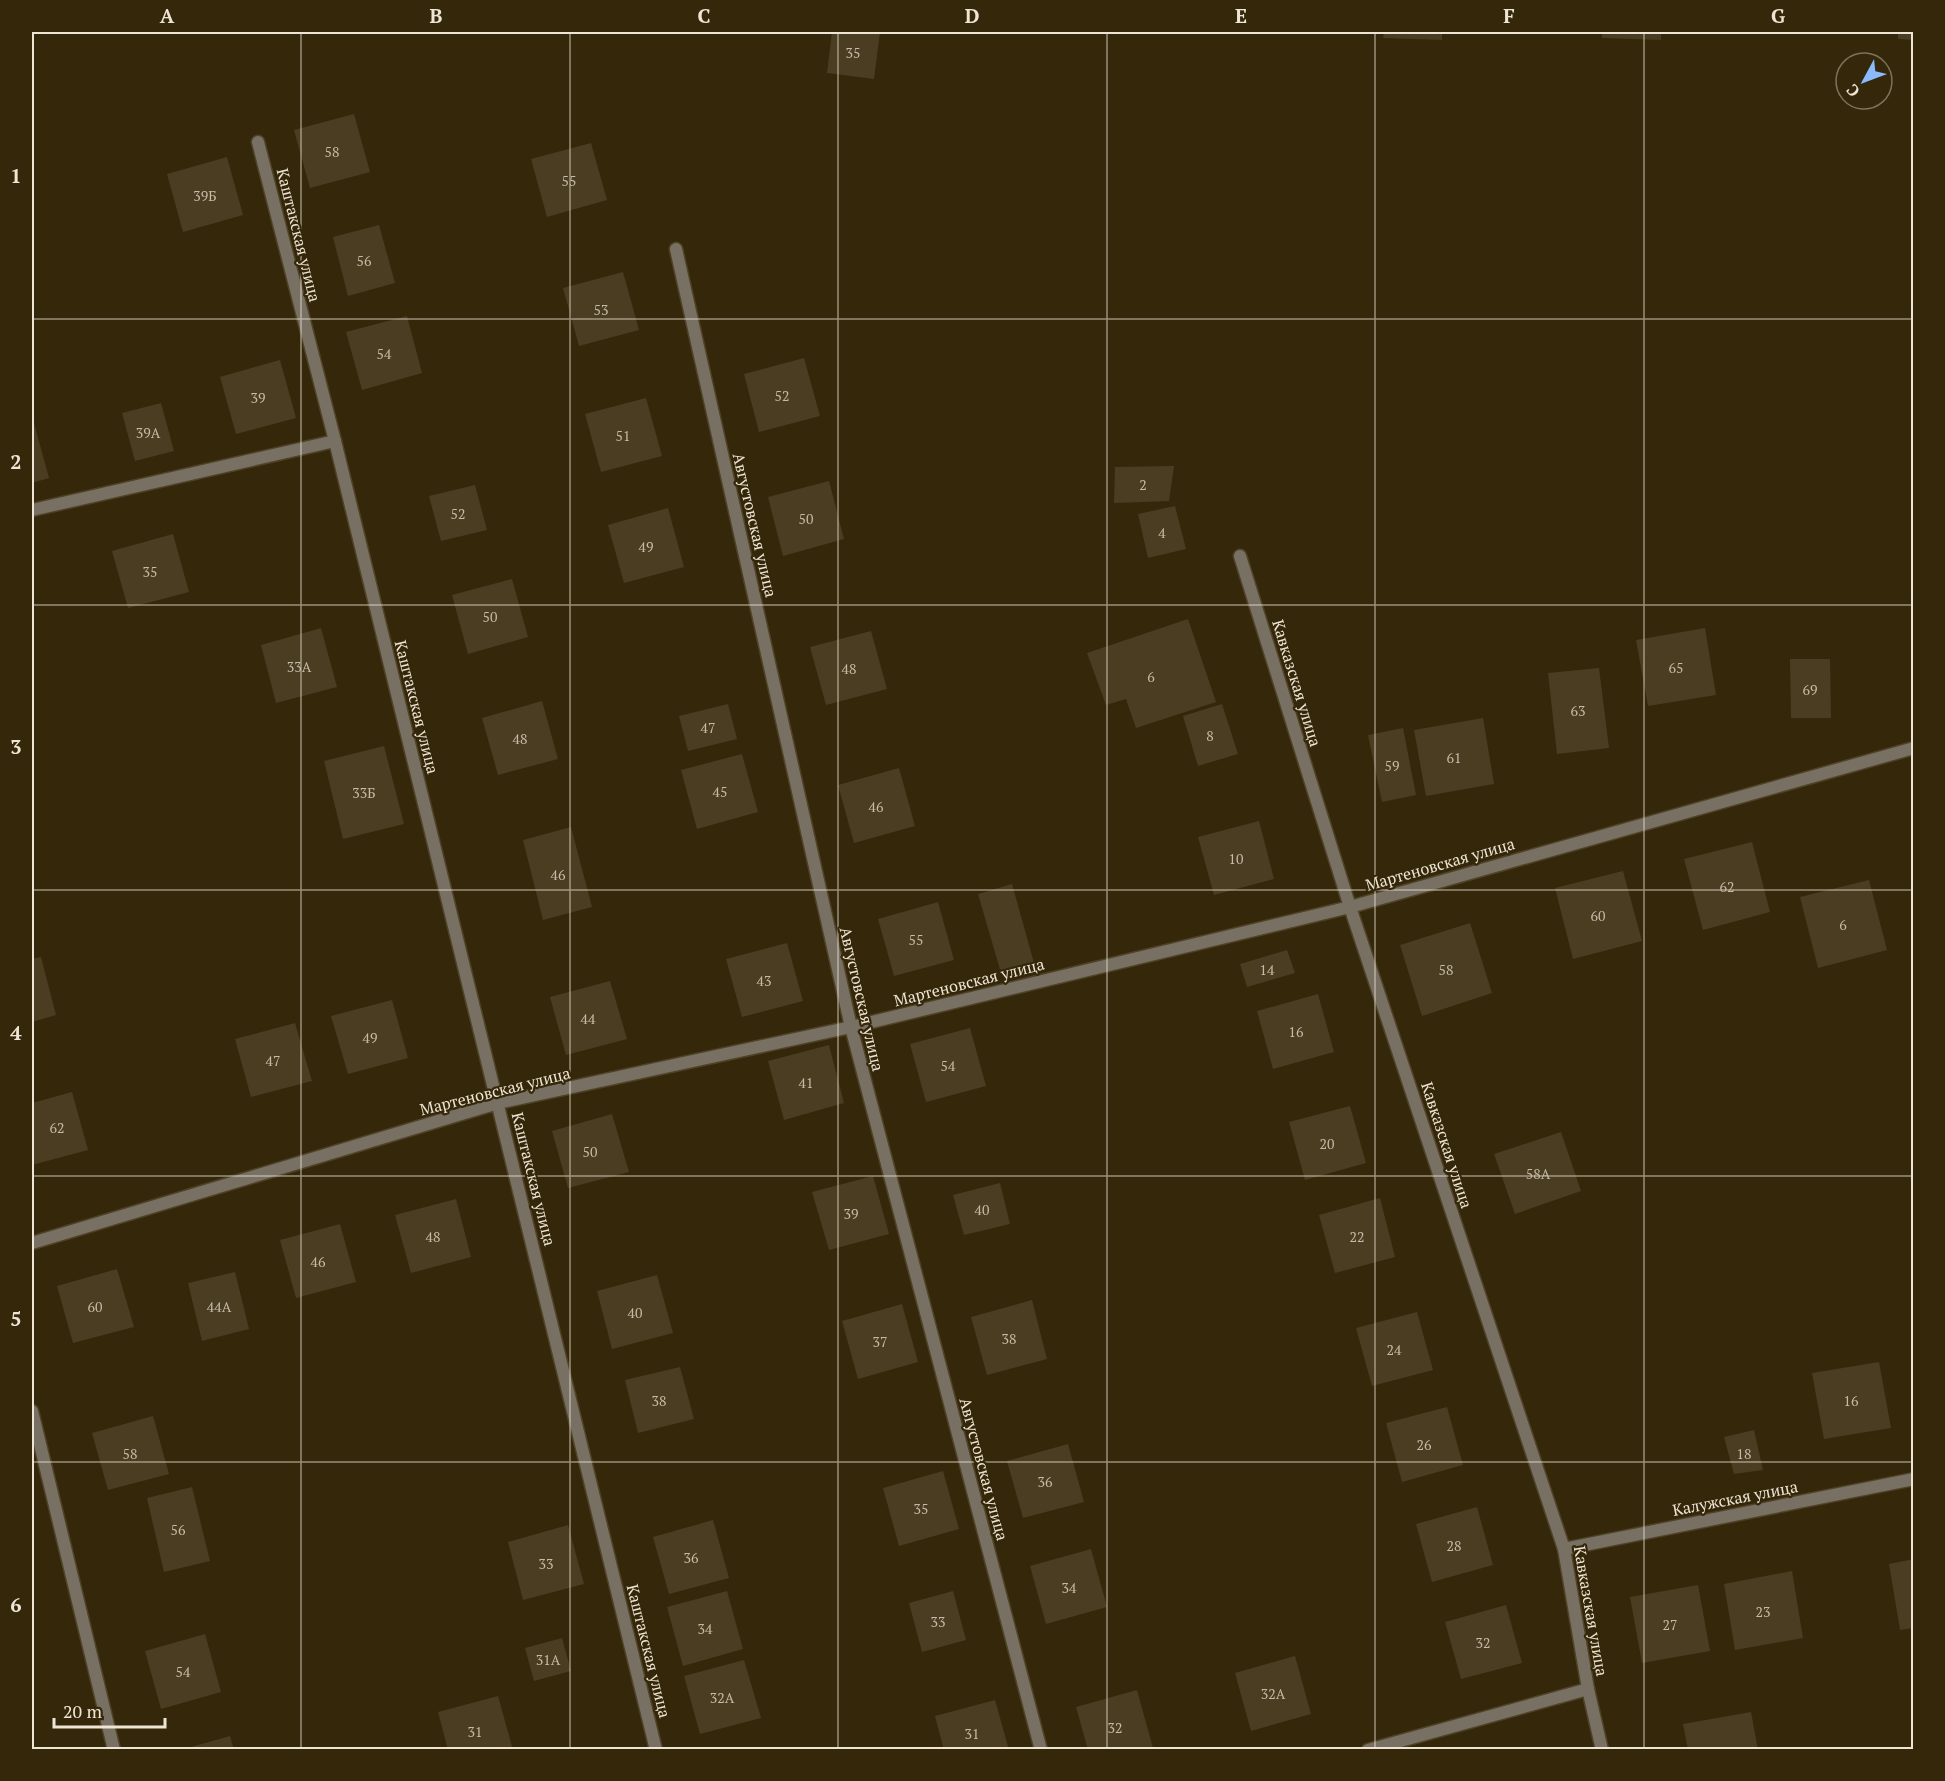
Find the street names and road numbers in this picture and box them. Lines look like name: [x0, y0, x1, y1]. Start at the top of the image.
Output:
street label: Каштакская улица: [272, 166, 326, 304]
street label: Августовская улица: [728, 451, 782, 599]
street label: Кавказская улица: [1267, 617, 1327, 749]
street label: Каштакская улица: [390, 638, 444, 776]
street label: Мартеновская улица: [1363, 832, 1517, 896]
street label: Августовская улица: [835, 925, 889, 1073]
street label: Мартеновская улица: [891, 953, 1047, 1011]
street label: Мартеновская улица: [417, 1062, 573, 1120]
street label: Кавказская улица: [1416, 1079, 1478, 1211]
street label: Каштакская улица: [507, 1110, 561, 1248]
street label: Августовская улица: [954, 1395, 1014, 1543]
street label: Калужская улица: [1670, 1475, 1800, 1521]
street label: Кавказская улица: [1569, 1544, 1613, 1678]
street label: Каштакская улица: [622, 1582, 676, 1720]

